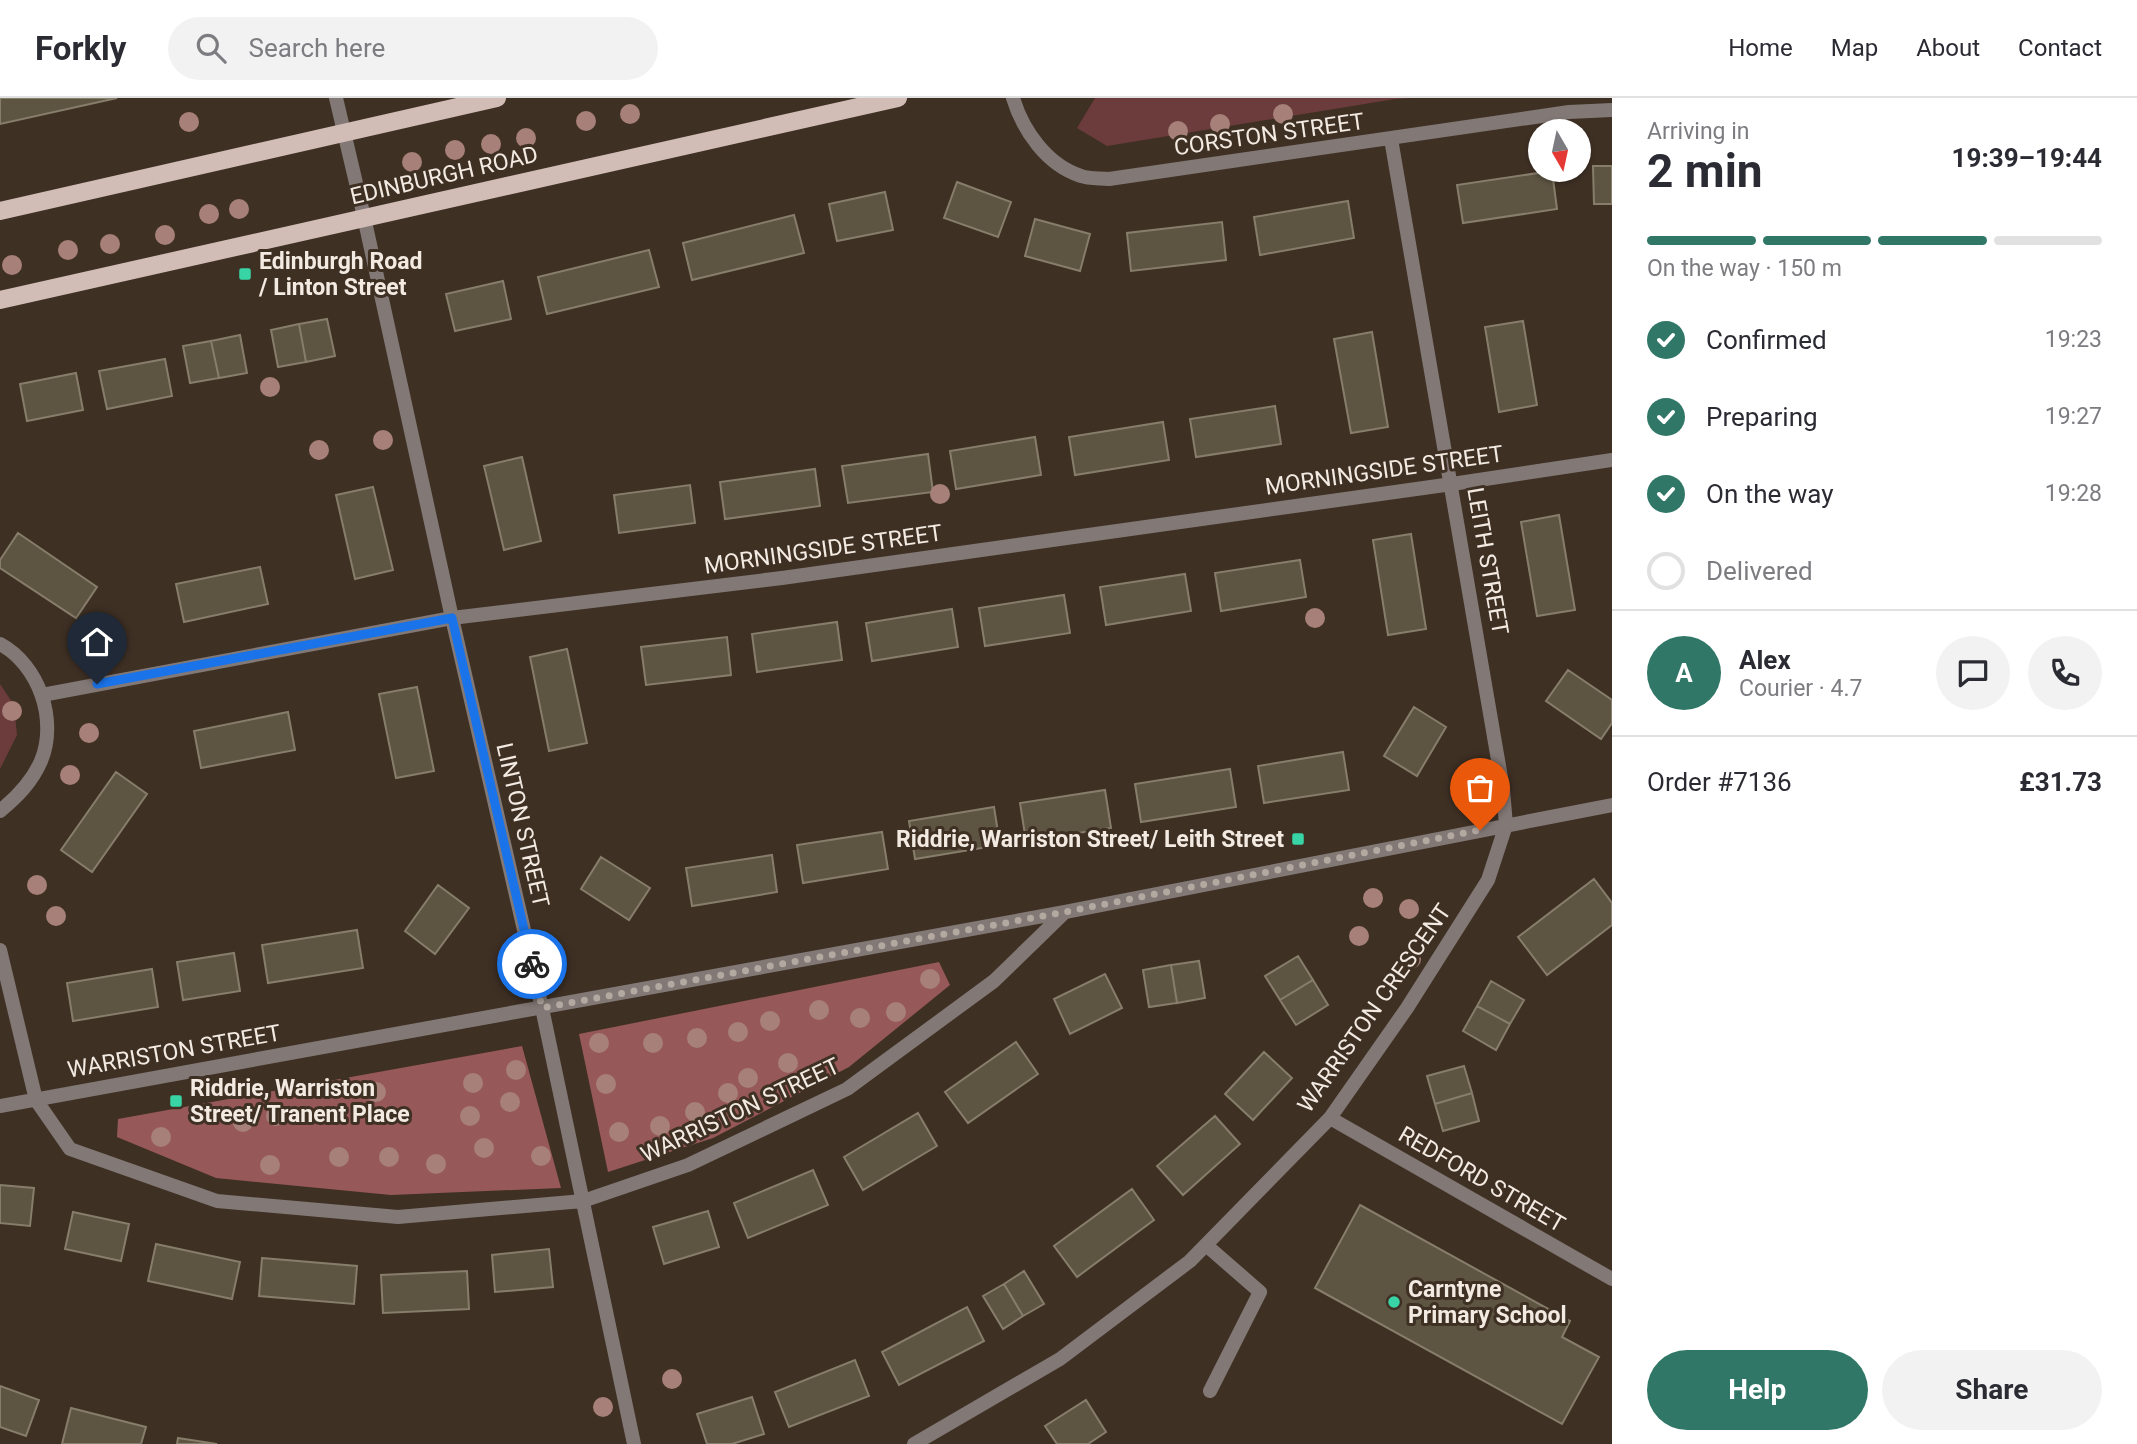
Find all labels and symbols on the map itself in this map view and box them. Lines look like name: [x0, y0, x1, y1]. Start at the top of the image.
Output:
street label: CORSTON STREET: [1172, 108, 1366, 161]
north arrow: [1528, 119, 1591, 182]
street label: EDINBURGH ROAD: [348, 141, 541, 210]
place label: Edinburgh Road / Linton Street: [258, 248, 422, 301]
marker: Edinburgh Road / Linton Street: [237, 266, 253, 282]
street label: MORNINGSIDE STREET: [1263, 440, 1505, 501]
street label: LEITH STREET: [1461, 485, 1514, 637]
street label: MORNINGSIDE STREET: [702, 519, 944, 580]
pin: [67, 612, 127, 684]
street label: LINTON STREET: [490, 740, 555, 910]
pin: [1450, 758, 1510, 830]
place label: Riddrie, Warriston Street/ Leith Street: [896, 826, 1284, 853]
marker: Riddrie, Warriston Street/ Leith Street: [1290, 831, 1306, 847]
street label: WARRISTON CRESCENT: [1292, 899, 1457, 1118]
courier: [497, 929, 567, 999]
street label: WARRISTON STREET: [65, 1019, 283, 1084]
street label: WARRISTON STREET: [637, 1052, 844, 1168]
place label: Riddrie, Warriston Street/ Tranent Place: [190, 1075, 410, 1128]
marker: Riddrie, Warriston Street/ Tranent Place: [168, 1093, 184, 1109]
street label: REDFORD STREET: [1394, 1121, 1570, 1238]
place label: Carntyne Primary School: [1408, 1276, 1567, 1329]
marker: Carntyne Primary School: [1386, 1294, 1402, 1310]

